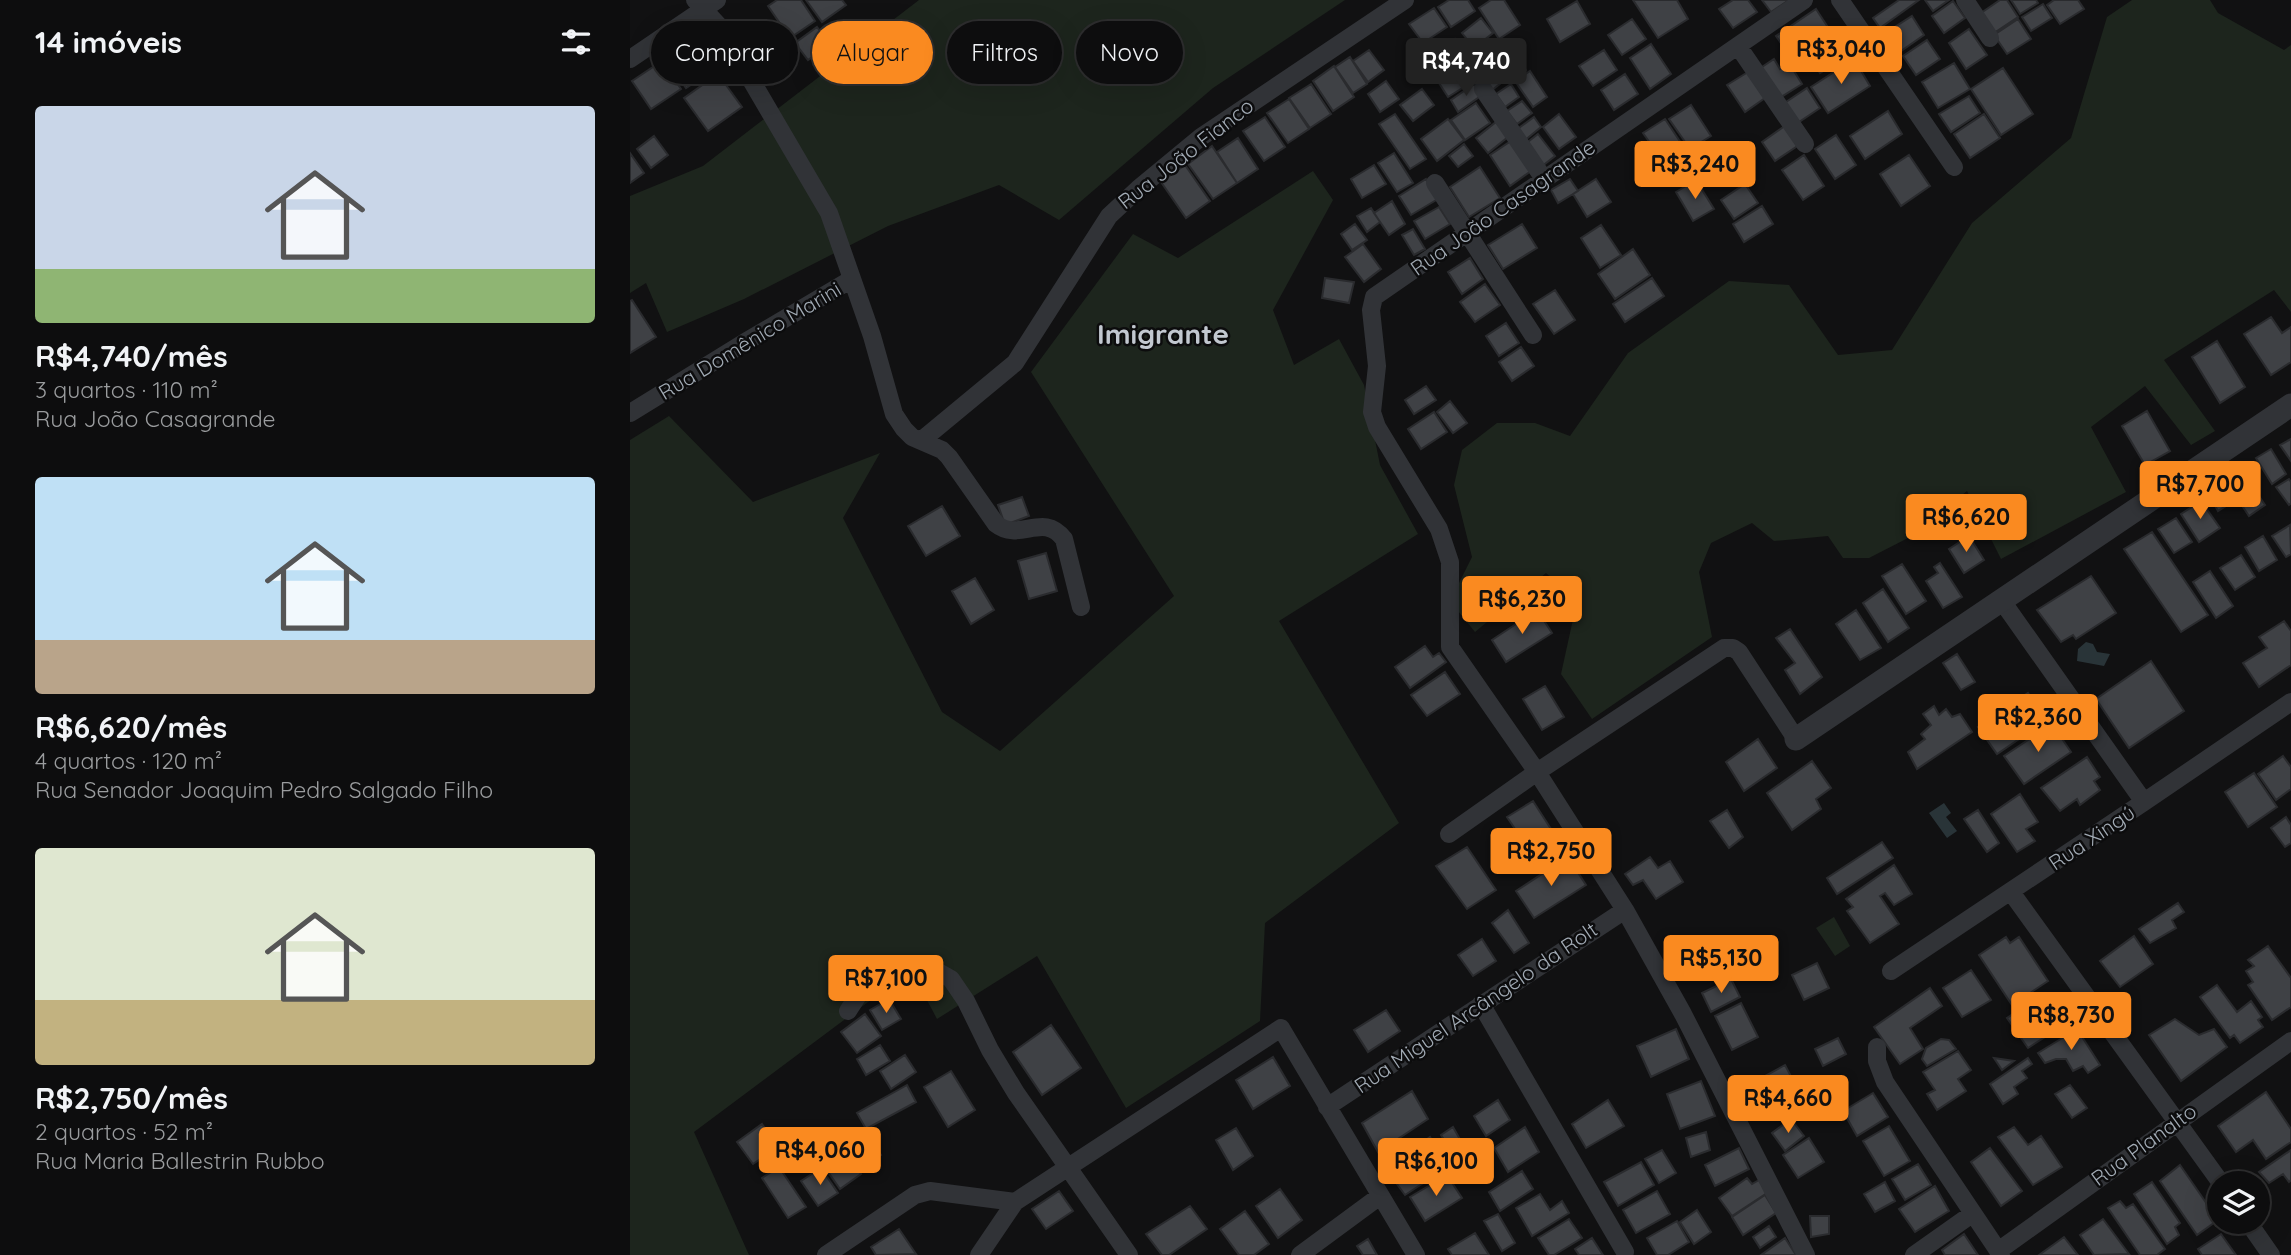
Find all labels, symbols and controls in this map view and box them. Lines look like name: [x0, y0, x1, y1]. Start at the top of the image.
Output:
chip: Comprar: [651, 21, 798, 84]
chip: Alugar: [812, 21, 933, 84]
chip: Filtros: [947, 21, 1062, 84]
chip: Novo: [1076, 21, 1183, 84]
text: 14 imóveis: [35, 23, 182, 61]
icon: filters: [557, 23, 595, 61]
pin: R$3,040: [1776, 27, 1906, 86]
text: R$3,040: [1796, 34, 1886, 63]
pin: R$4,740: [1401, 38, 1531, 98]
text: R$4,740: [1422, 46, 1510, 75]
street label: Rua João Fianco: [1112, 92, 1258, 214]
street label: Rua João Casagrande: [1405, 134, 1600, 281]
pin: R$3,240: [1630, 142, 1760, 201]
text: R$3,240: [1651, 149, 1739, 178]
icon: home: [252, 152, 378, 278]
street label: Rua Domênico Marini: [653, 275, 846, 405]
district label: Imigrante: [1097, 316, 1229, 351]
text: R$4,740/mês: [35, 337, 228, 375]
text: 3 quartos · 110 m²: [35, 375, 218, 404]
text: Rua João Casagrande: [35, 404, 276, 433]
pin: R$7,700: [2135, 462, 2265, 521]
text: R$7,700: [2156, 469, 2244, 498]
pin: R$6,620: [1901, 494, 2031, 554]
text: R$6,620: [1922, 502, 2010, 531]
icon: home: [252, 523, 378, 649]
pin: R$6,230: [1457, 576, 1587, 636]
text: R$6,230: [1478, 584, 1566, 613]
pin: R$2,360: [1973, 694, 2103, 754]
text: R$2,360: [1994, 702, 2082, 731]
text: R$6,620/mês: [35, 708, 227, 746]
text: 4 quartos · 120 m²: [35, 746, 222, 775]
text: Rua Senador Joaquim Pedro Salgado Filho: [35, 775, 493, 804]
street label: Rua Xingú: [2043, 799, 2140, 875]
pin: R$2,750: [1486, 828, 1616, 888]
text: R$2,750: [1507, 836, 1595, 865]
icon: home: [252, 894, 378, 1020]
street label: Rua Miguel Arcângelo da Rolt: [1349, 916, 1602, 1098]
pin: R$5,130: [1656, 936, 1786, 995]
text: R$5,130: [1680, 943, 1762, 972]
pin: R$7,100: [821, 956, 951, 1015]
text: R$7,100: [844, 963, 928, 992]
pin: R$8,730: [2006, 992, 2136, 1052]
text: R$8,730: [2027, 1000, 2115, 1029]
pin: R$4,660: [1723, 1076, 1853, 1135]
text: R$2,750/mês: [35, 1079, 228, 1117]
text: R$4,660: [1744, 1083, 1832, 1112]
street label: Rua Planalto: [2086, 1097, 2201, 1191]
text: 2 quartos · 52 m²: [35, 1117, 213, 1146]
pin: R$4,060: [755, 1128, 885, 1187]
text: R$4,060: [775, 1135, 865, 1164]
pin: R$6,100: [1371, 1138, 1501, 1198]
text: Rua Maria Ballestrin Rubbo: [35, 1146, 325, 1175]
text: R$6,100: [1394, 1146, 1478, 1175]
map controls: [2207, 1171, 2270, 1234]
button: layers: [2207, 1171, 2270, 1234]

